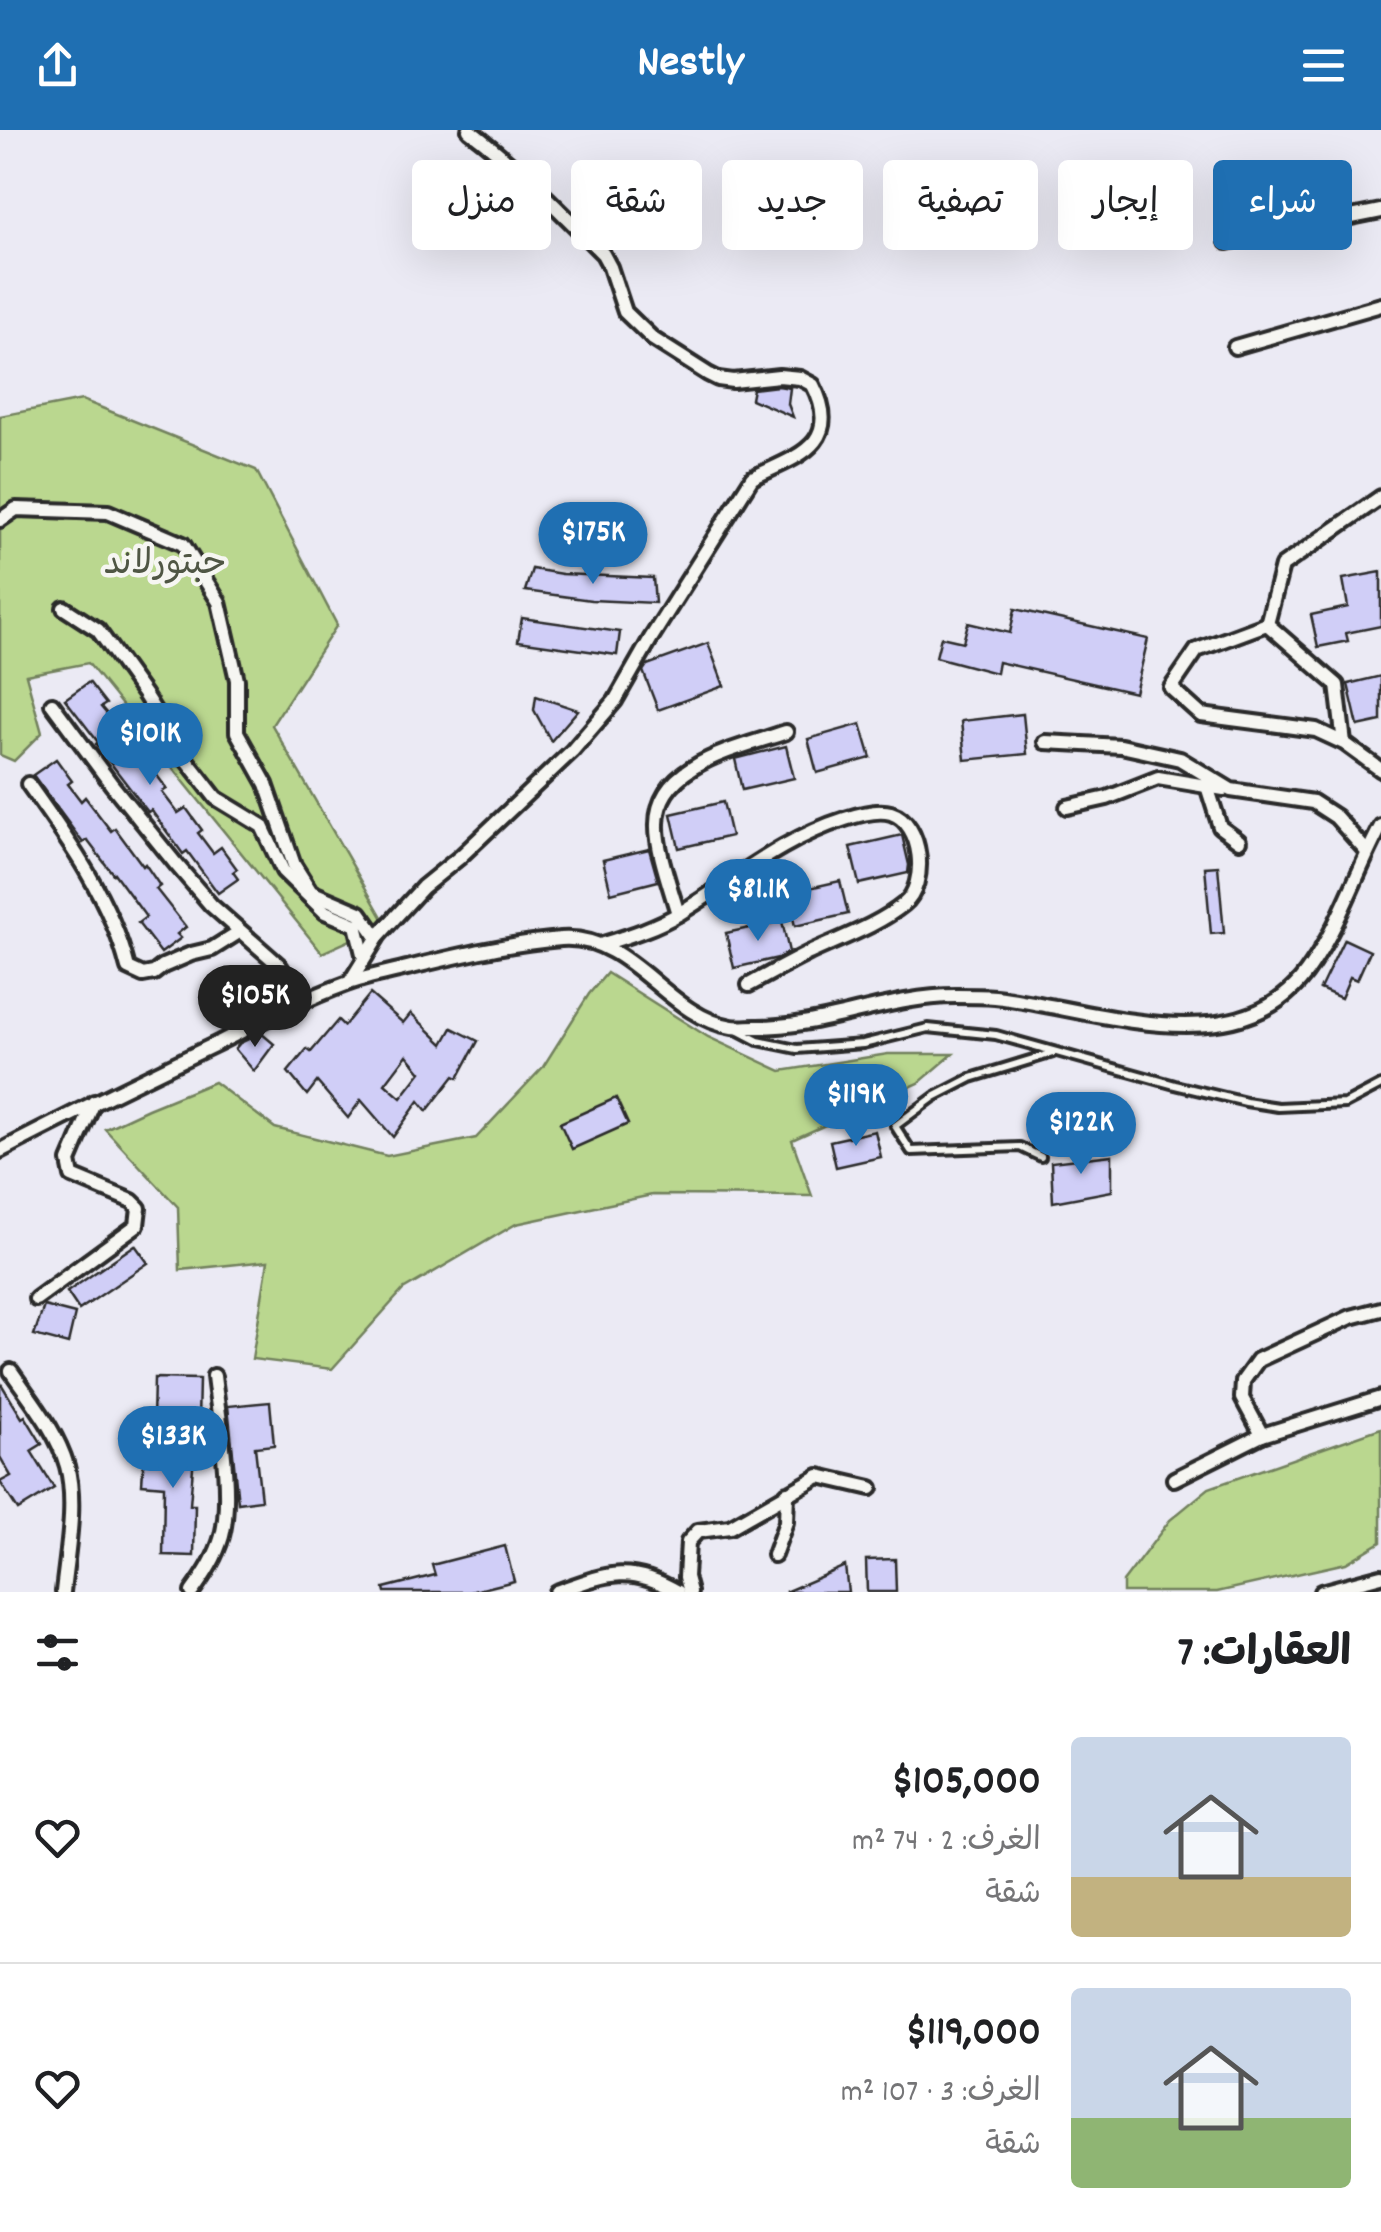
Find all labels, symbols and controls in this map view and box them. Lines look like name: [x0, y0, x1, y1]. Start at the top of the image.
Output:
text: Nestly: [637, 33, 744, 97]
icon: share: [30, 38, 85, 93]
icon: menu: [1296, 38, 1351, 93]
chip: منزل: [412, 160, 551, 250]
chip: شقة: [571, 160, 702, 250]
chip: جديد: [722, 160, 863, 250]
chip: تصفية: [883, 160, 1038, 250]
chip: إيجار: [1058, 160, 1193, 250]
chip: شراء: [1213, 160, 1352, 250]
pin: $175K: [523, 502, 663, 587]
text: $175K: [560, 511, 626, 557]
park label: حبتورلاند: [103, 541, 227, 591]
pin: $101K: [80, 703, 220, 788]
text: $101K: [119, 712, 181, 758]
pin: $81.1K: [677, 859, 839, 944]
text: $81.1K: [726, 868, 790, 914]
pin: $105K: [185, 965, 325, 1050]
text: $105K: [220, 974, 290, 1020]
pin: $119K: [786, 1064, 926, 1149]
text: $119K: [826, 1073, 886, 1119]
pin: $122K: [1011, 1092, 1151, 1177]
text: $122K: [1048, 1101, 1114, 1147]
pin: $133K: [103, 1406, 243, 1491]
text: $133K: [140, 1415, 206, 1461]
icon: filters: [30, 1625, 85, 1680]
text: العقارات: 7: [1178, 1626, 1351, 1686]
text: $105,000: [892, 1754, 1041, 1814]
icon: home: [1151, 1777, 1271, 1897]
icon: heart: [30, 1810, 85, 1865]
text: الغرف: 2 · 74 m²: [852, 1820, 1041, 1866]
text: شقة: [985, 1873, 1041, 1919]
text: $119,000: [905, 2005, 1041, 2065]
icon: home: [1151, 2028, 1271, 2148]
icon: heart: [30, 2061, 85, 2116]
text: الغرف: 3 · 107 m²: [841, 2071, 1041, 2117]
text: شقة: [985, 2124, 1041, 2170]

